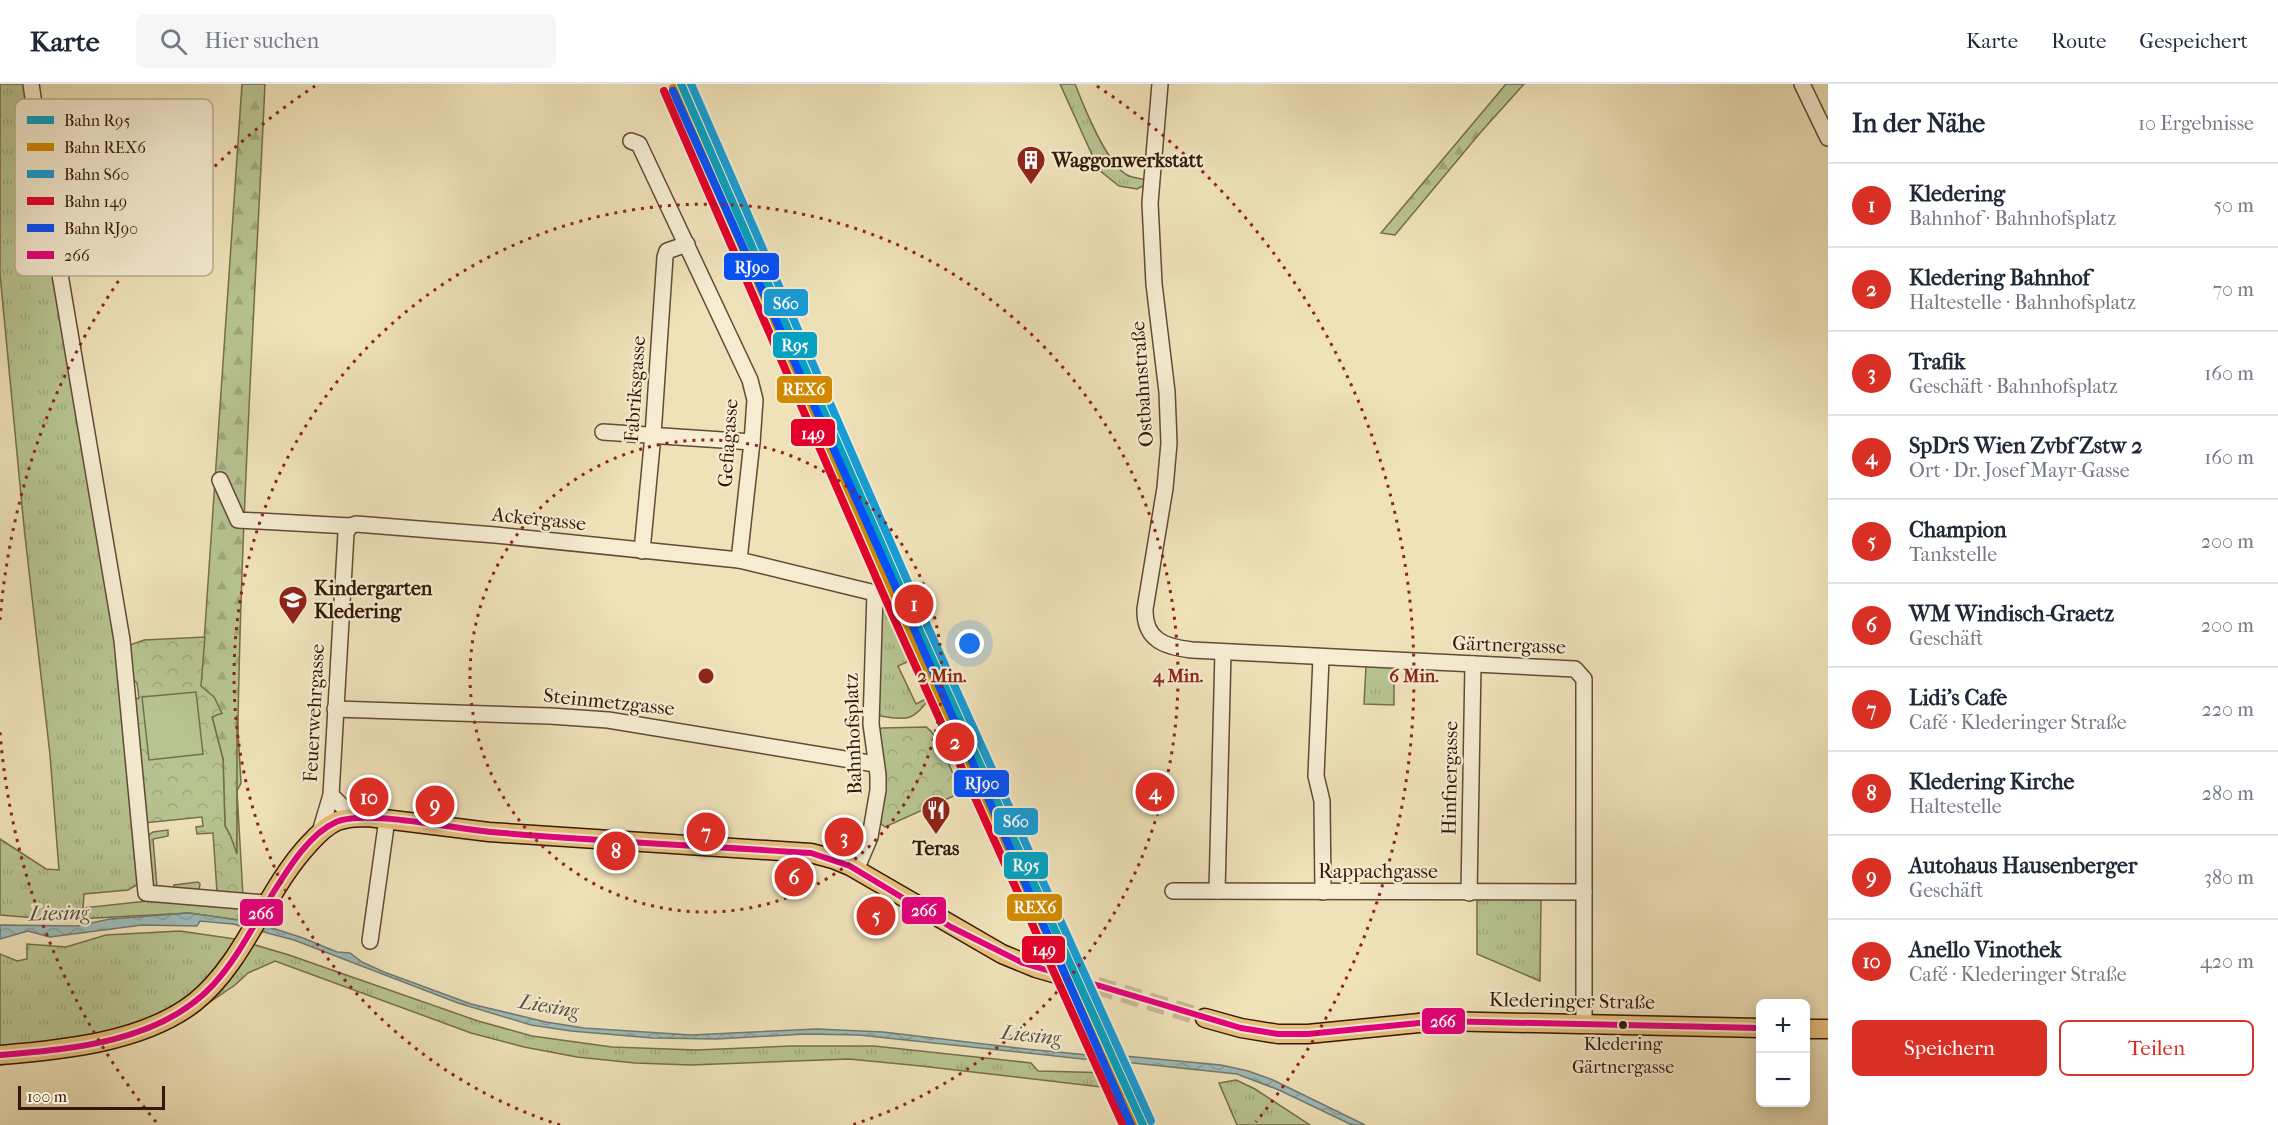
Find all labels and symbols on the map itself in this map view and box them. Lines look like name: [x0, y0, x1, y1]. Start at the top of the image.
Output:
legend: [15, 99, 213, 276]
text: Bahn R95: [64, 111, 130, 130]
text: Bahn REX6: [64, 138, 146, 157]
building icon: Waggonwerkstatt: [1015, 144, 1047, 186]
place label: Waggonwerkstatt: [1051, 149, 1204, 172]
text: Bahn S60: [64, 165, 129, 184]
text: Bahn 149: [64, 192, 127, 211]
text: Bahn RJ90: [64, 219, 138, 238]
text: 266: [64, 246, 90, 265]
line badge: RJ90: [723, 252, 780, 281]
text: RJ90: [735, 258, 769, 278]
line badge: S60: [763, 288, 809, 317]
text: S60: [773, 294, 799, 313]
street label: Ostbahnstraße: [1126, 320, 1158, 448]
line badge: R95: [772, 331, 818, 359]
street label: Fabriksgasse: [620, 335, 650, 443]
text: R95: [782, 336, 809, 356]
line badge: REX6: [776, 375, 833, 404]
text: REX6: [783, 380, 826, 399]
street label: Gefiagasse: [713, 398, 743, 488]
line badge: 149: [790, 418, 836, 447]
text: 149: [801, 424, 825, 444]
street label: Ackergasse: [490, 503, 587, 535]
place label: Kindergarten Kledering: [314, 577, 433, 623]
pin: 1: [894, 582, 934, 626]
school or university icon: Kindergarten Kledering: [277, 584, 309, 626]
your location: [955, 629, 984, 658]
street label: Gärtnergasse: [1452, 632, 1566, 658]
street label: Feuerwehrgasse: [299, 643, 329, 783]
centre of rings: [696, 666, 716, 686]
text: 2 Min.: [918, 666, 967, 687]
text: 4 Min.: [1152, 666, 1204, 687]
text: 6 Min.: [1389, 666, 1439, 687]
street label: Bahnhofsplatz: [839, 673, 867, 795]
street label: Steinmetzgasse: [542, 684, 676, 720]
pin: 2: [936, 720, 974, 764]
street label: Hinfnergasse: [1438, 721, 1462, 835]
line badge: RJ90: [953, 769, 1010, 798]
pin: 4: [1136, 770, 1174, 814]
pin: 10: [350, 774, 388, 820]
text: RJ90: [965, 774, 999, 794]
pin: 9: [416, 782, 454, 828]
restaurant icon: Teras: [920, 794, 952, 836]
line badge: S60: [993, 807, 1039, 836]
pin: 7: [686, 810, 726, 855]
text: S60: [1003, 812, 1029, 831]
pin: 3: [824, 814, 864, 860]
pin: 8: [596, 828, 636, 873]
place label: Teras: [912, 837, 960, 860]
line badge: R95: [1003, 851, 1049, 880]
pin: 6: [774, 854, 814, 900]
text: R95: [1013, 856, 1040, 876]
street label: Rappachgasse: [1318, 860, 1438, 883]
line badge: REX6: [1006, 893, 1063, 922]
pin: 5: [856, 894, 896, 938]
line badge: 266: [901, 896, 947, 925]
line badge: 266: [239, 898, 284, 927]
text: REX6: [1014, 898, 1057, 917]
water label: Liesing: [27, 900, 90, 926]
text: 266: [911, 901, 937, 920]
text: 266: [248, 904, 274, 923]
line badge: 149: [1021, 935, 1066, 964]
text: 149: [1032, 940, 1056, 960]
street label: Klederinger Straße: [1489, 988, 1655, 1014]
water label: Liesing: [516, 989, 581, 1023]
line badge: 266: [1421, 1007, 1466, 1035]
text: 266: [1430, 1012, 1456, 1031]
marker: Kledering Gärtnergasse: [1617, 1019, 1629, 1031]
water label: Liesing: [998, 1020, 1063, 1050]
place label: Kledering Gärtnergasse: [1572, 1034, 1674, 1078]
scale bar: [18, 1083, 165, 1110]

